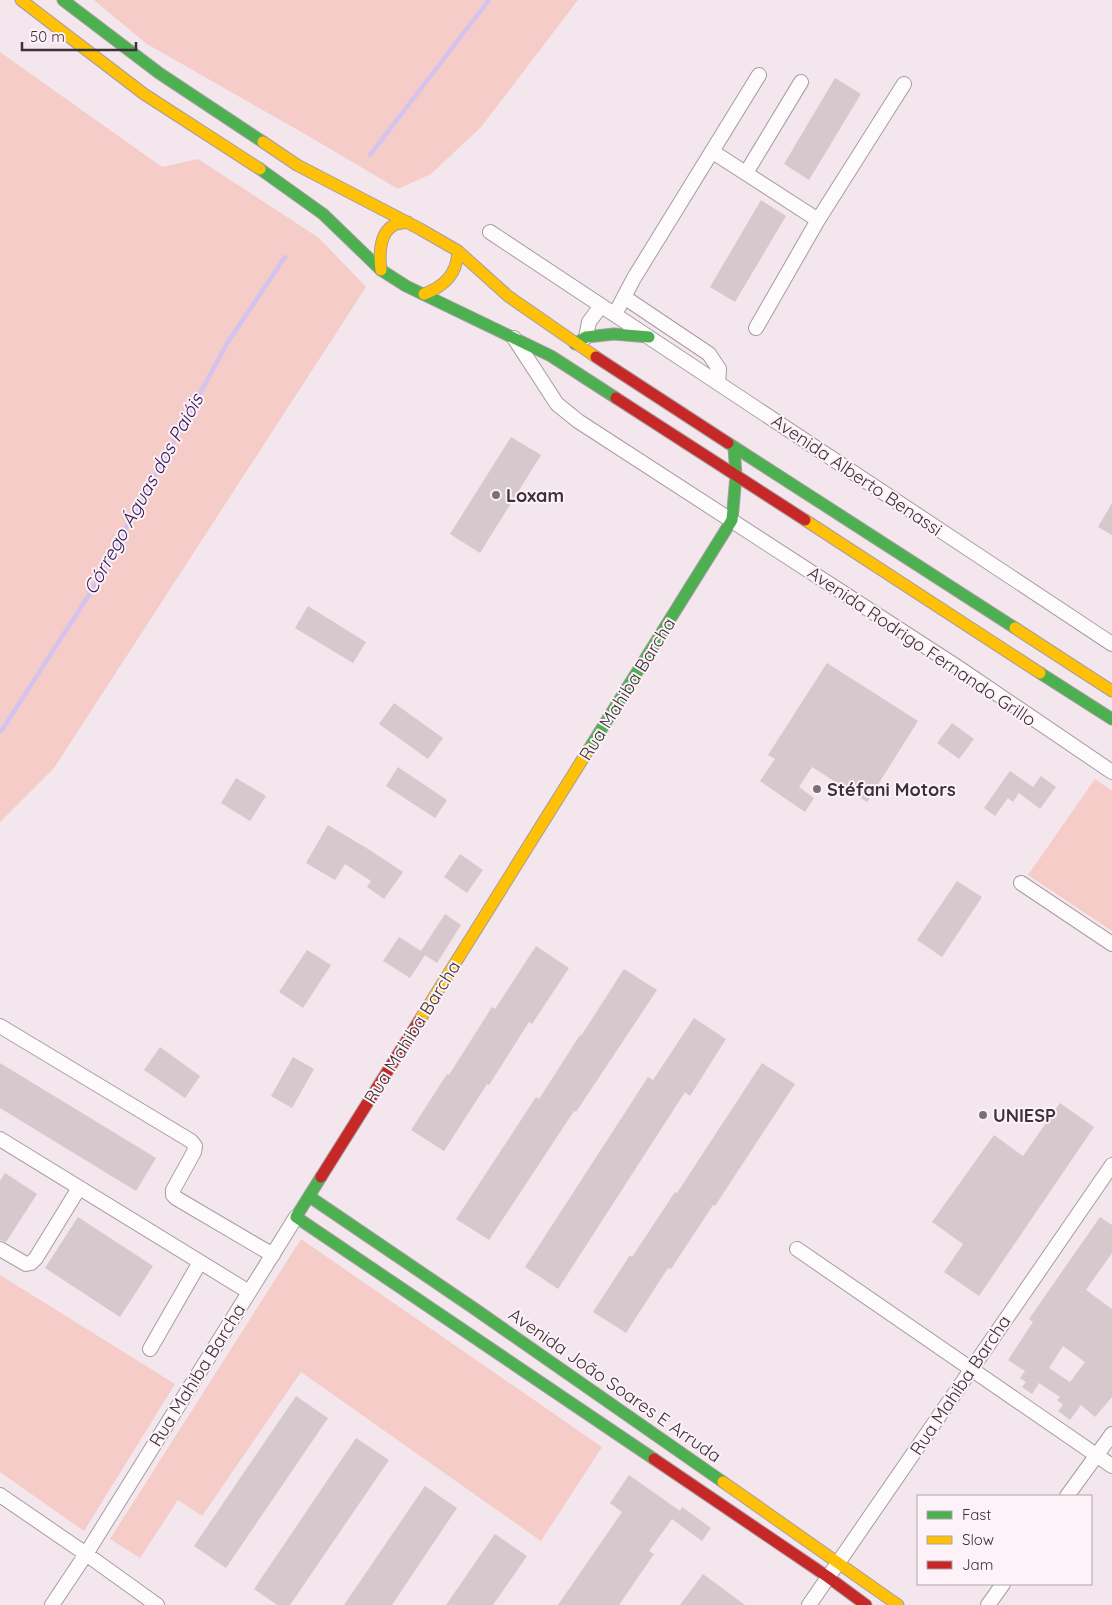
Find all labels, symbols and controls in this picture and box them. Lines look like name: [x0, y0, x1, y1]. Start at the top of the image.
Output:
scale bar: [22, 20, 136, 52]
text: 50 m: [30, 27, 65, 46]
water label: Córrego Águas dos Paióis: [78, 389, 209, 598]
street label: Avenida Alberto Benassi: [767, 409, 947, 541]
place label: Loxam: [506, 484, 564, 507]
marker: Loxam: [490, 489, 502, 501]
street label: Avenida Rodrigo Fernando Grillo: [803, 561, 1041, 731]
street label: Rua Mahiba Barcha: [574, 613, 680, 765]
place label: Stéfani Motors: [827, 778, 956, 801]
marker: Stéfani Motors: [811, 783, 823, 795]
street label: Rua Mahiba Barcha: [359, 956, 465, 1108]
place label: UNIESP: [993, 1104, 1056, 1127]
marker: UNIESP: [977, 1109, 989, 1121]
street label: Rua Mahiba Barcha: [144, 1299, 250, 1451]
street label: Avenida João Soares E Arruda: [504, 1303, 726, 1467]
street label: Rua Mahiba Barcha: [905, 1311, 1015, 1459]
legend: [917, 1495, 1092, 1585]
text: Fast: [962, 1505, 991, 1524]
text: Slow: [962, 1530, 994, 1549]
text: Jam: [962, 1555, 993, 1574]

